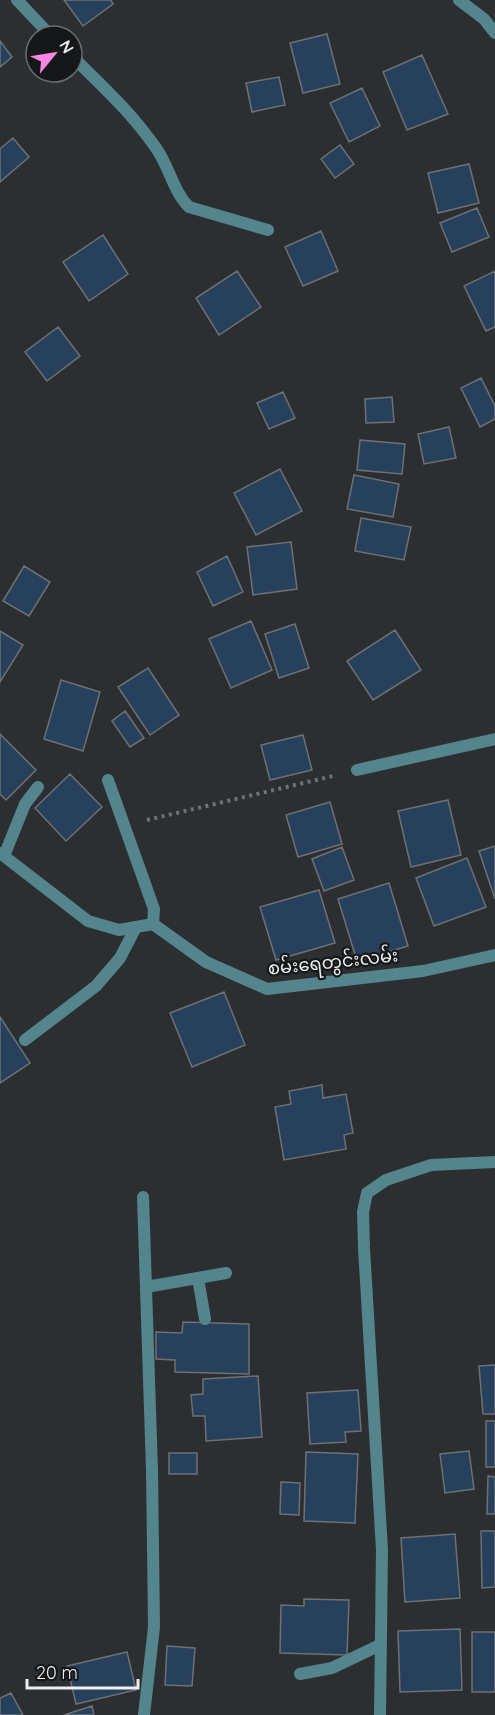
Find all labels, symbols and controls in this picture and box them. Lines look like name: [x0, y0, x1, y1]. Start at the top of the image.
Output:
north arrow: [24, 24, 84, 84]
text: N: [55, 36, 79, 57]
street label: စမ်းရေတွင်းလမ်း: [267, 942, 400, 984]
scale bar: [27, 1652, 138, 1690]
text: 20 m: [36, 1661, 78, 1684]

